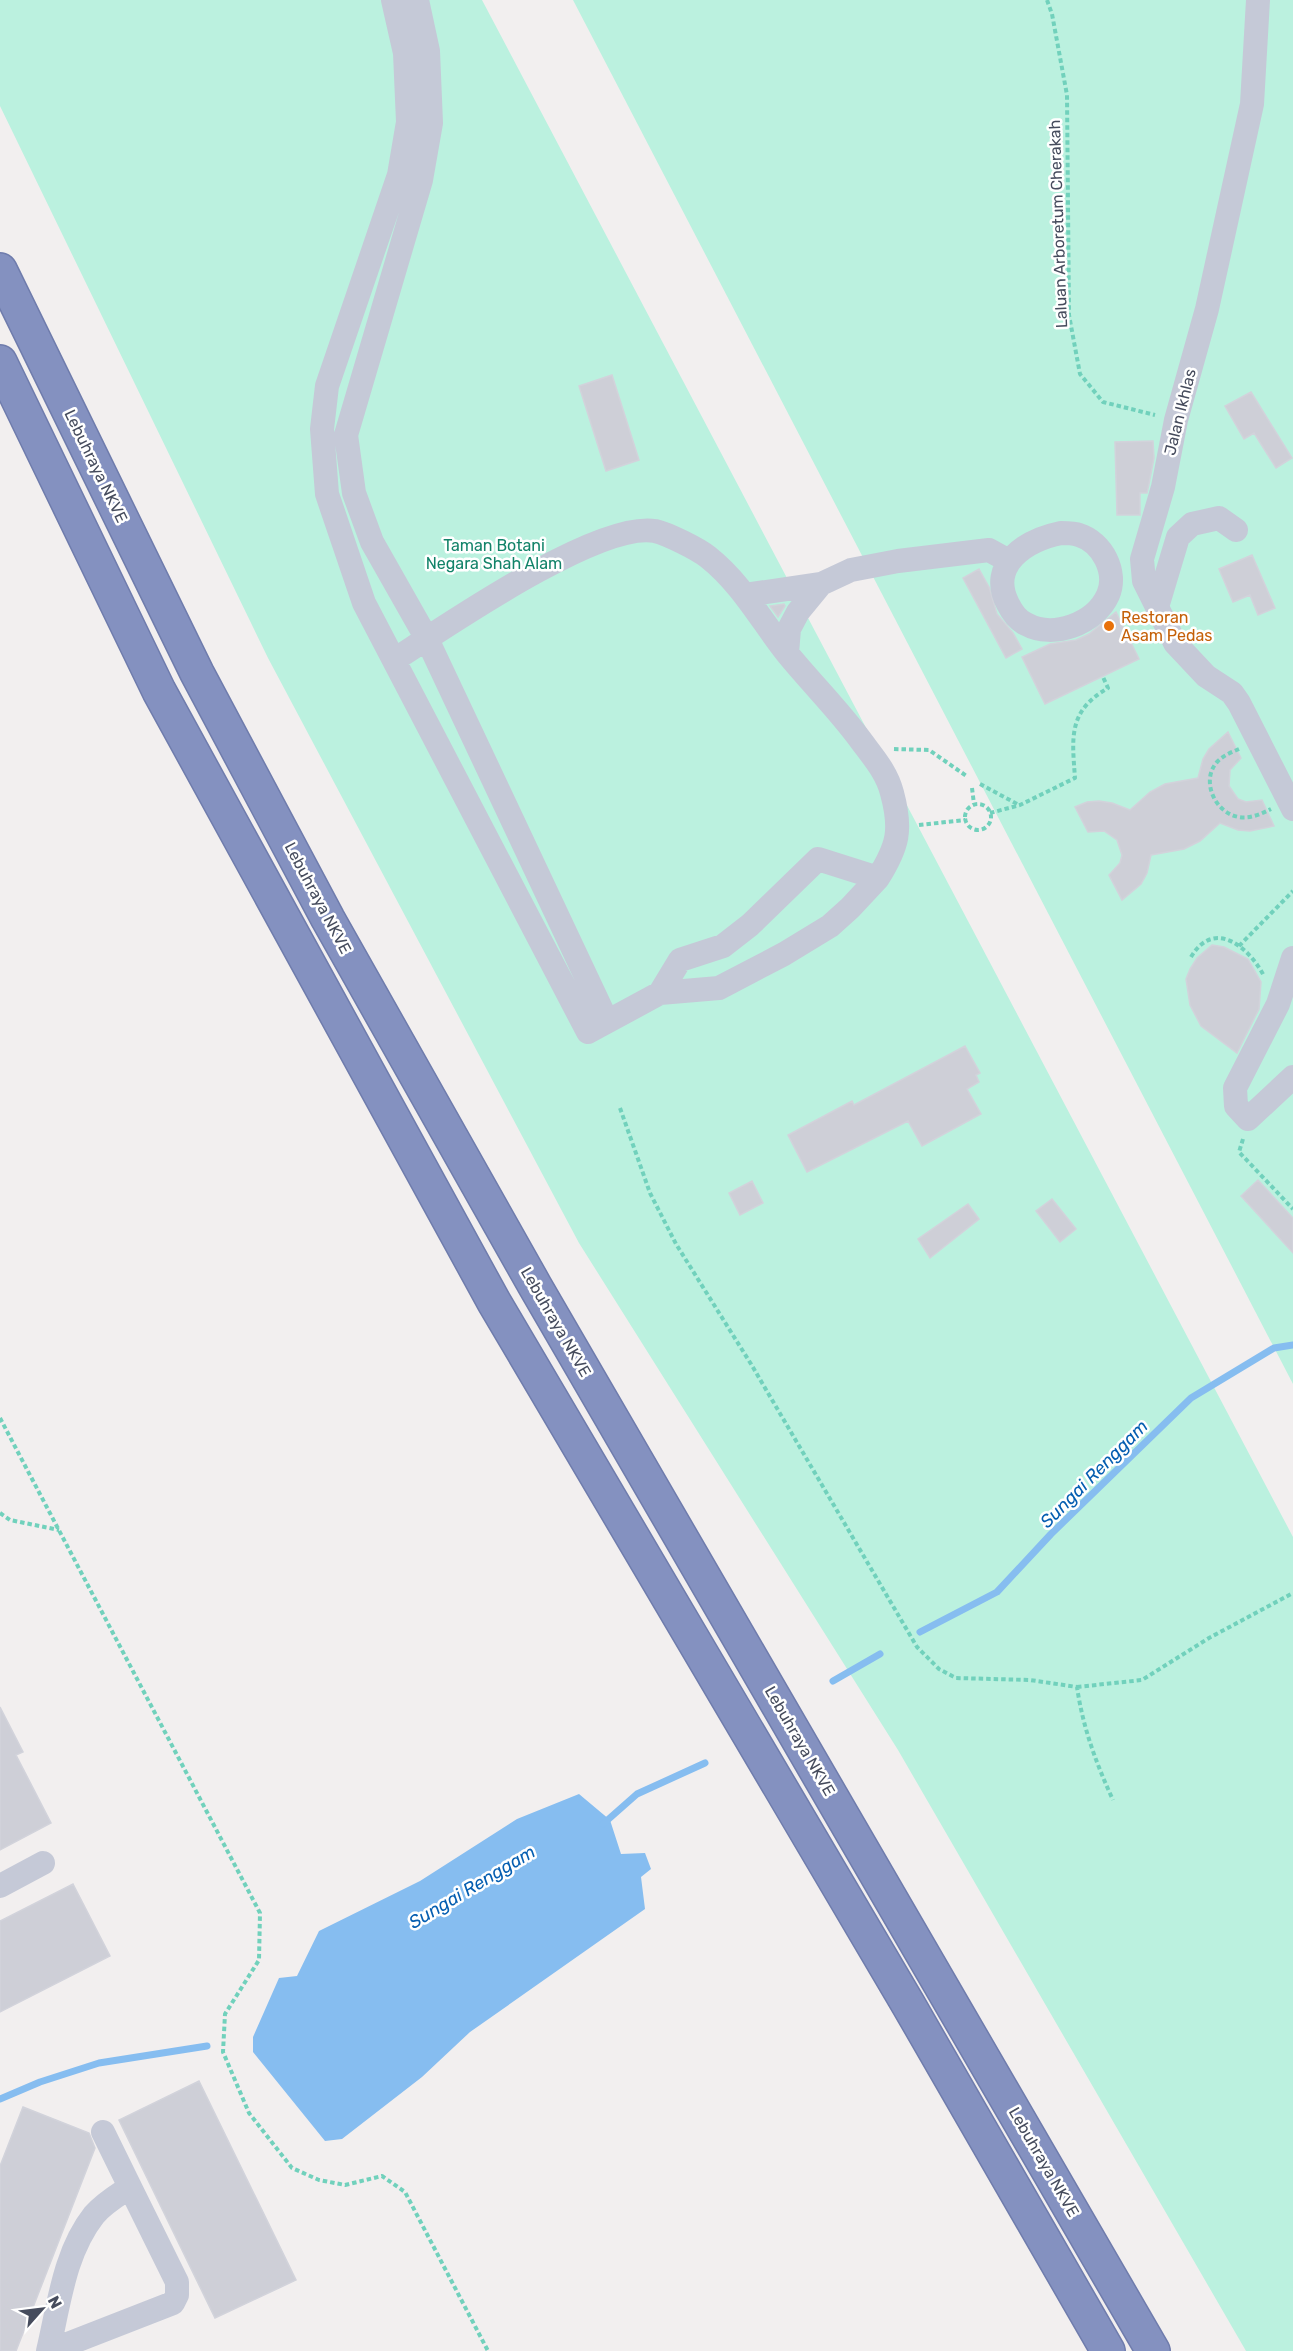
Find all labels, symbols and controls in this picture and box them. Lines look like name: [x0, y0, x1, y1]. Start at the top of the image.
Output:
street label: Laluan Arboretum Cherakah: [1045, 119, 1071, 329]
street label: Jalan Ikhlas: [1160, 367, 1200, 457]
street label: Lebuhraya NKVE: [60, 406, 132, 526]
park label: Taman Botani Negara Shah Alam: [426, 536, 562, 573]
place label: Restoran Asam Pedas: [1121, 608, 1213, 645]
marker: Restoran Asam Pedas: [1102, 619, 1116, 633]
street label: Lebuhraya NKVE: [281, 839, 355, 957]
street label: Lebuhraya NKVE: [517, 1264, 595, 1380]
water label: Sungai Renggam: [1035, 1415, 1153, 1533]
street label: Lebuhraya NKVE: [761, 1683, 839, 1799]
water label: Sungai Renggam: [405, 1841, 539, 1933]
street label: Lebuhraya NKVE: [1005, 2104, 1083, 2220]
north arrow: [12, 2279, 72, 2339]
text: N: [44, 2293, 66, 2312]

